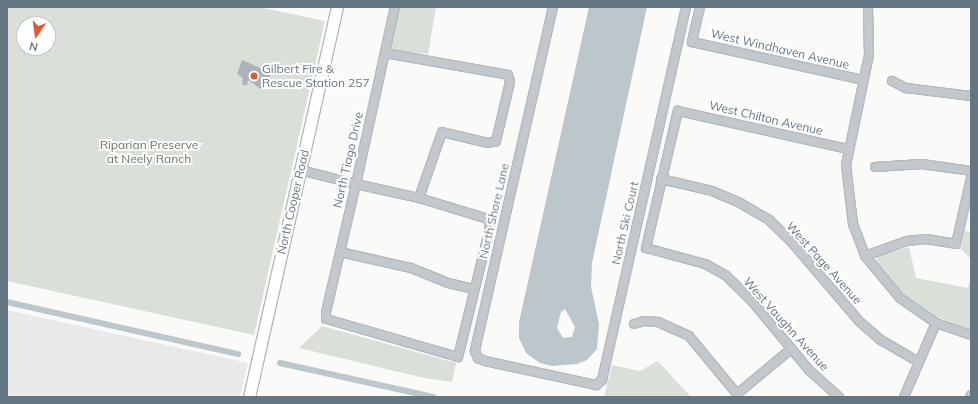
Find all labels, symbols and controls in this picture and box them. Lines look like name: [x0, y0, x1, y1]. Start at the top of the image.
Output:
north arrow: [16, 16, 56, 56]
street label: West Windhaven Avenue: [709, 26, 851, 72]
text: N: [28, 39, 39, 54]
place label: Gilbert Fire & Rescue Station 257: [262, 62, 370, 90]
marker: Gilbert Fire & Rescue Station 257: [249, 71, 259, 81]
street label: West Chilton Avenue: [708, 98, 824, 138]
street label: North Tiago Drive: [330, 110, 366, 210]
park label: Riparian Preserve at Neely Ranch: [100, 138, 198, 166]
street label: North Cooper Road: [274, 148, 312, 256]
street label: North Shore Lane: [476, 162, 512, 260]
street label: North Ski Court: [608, 180, 642, 266]
street label: West Page Avenue: [783, 219, 865, 307]
street label: West Vaughn Avenue: [740, 274, 832, 374]

